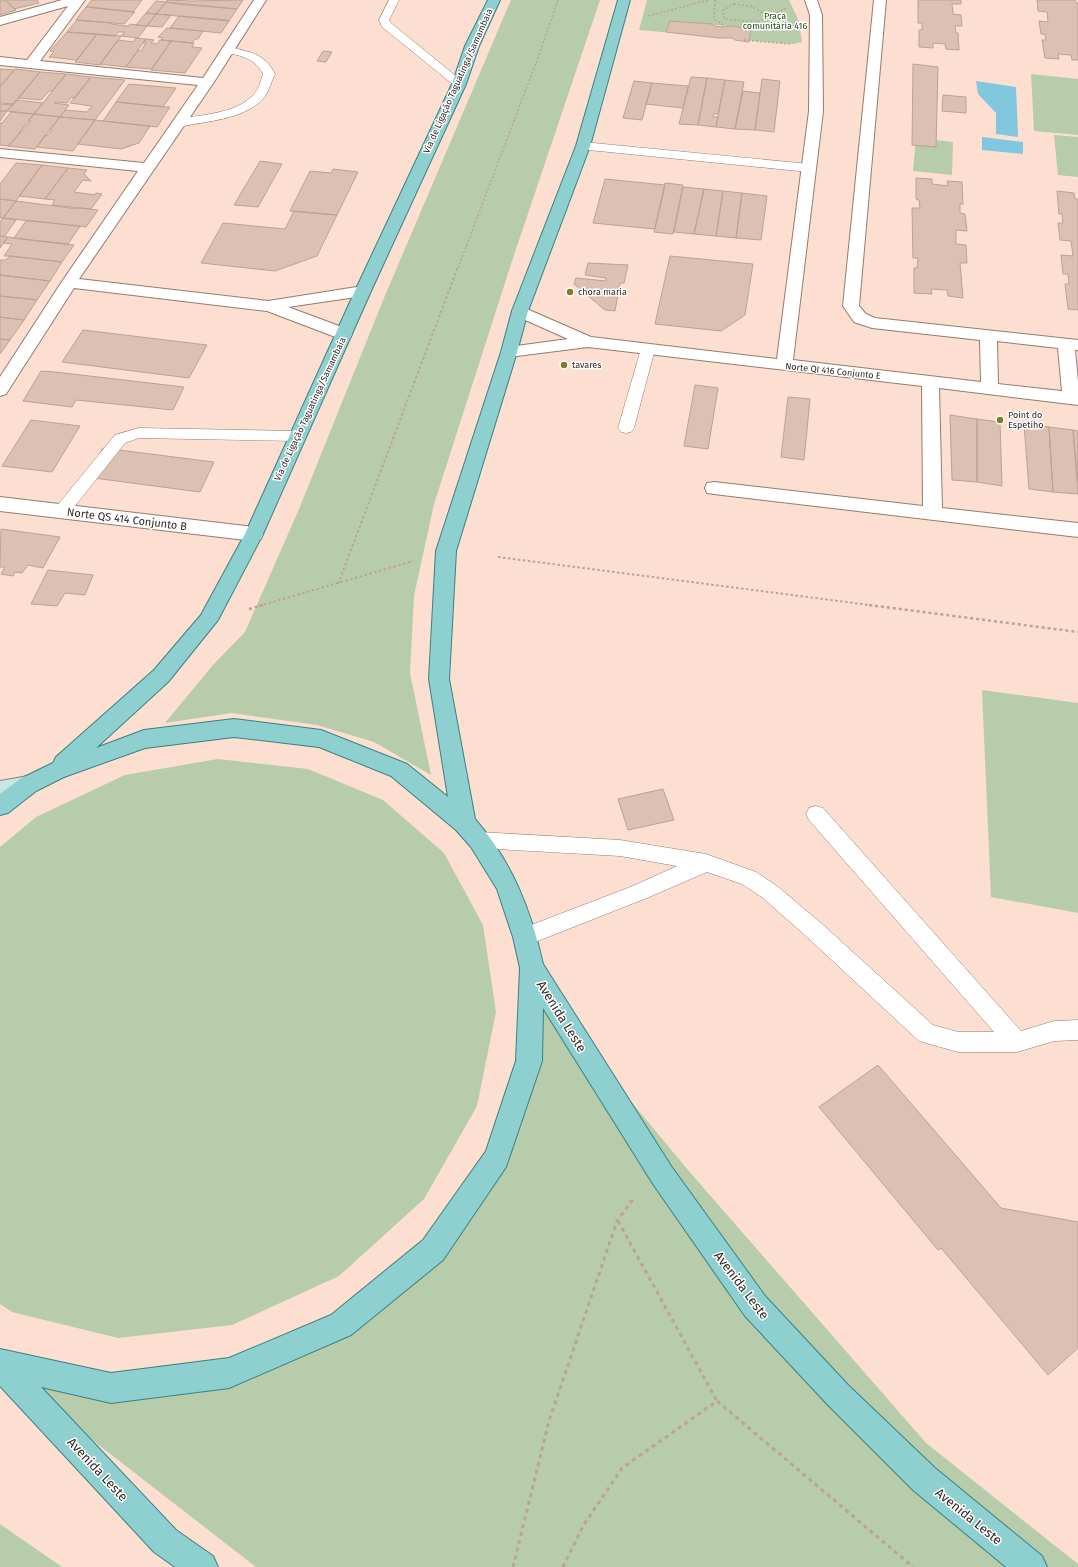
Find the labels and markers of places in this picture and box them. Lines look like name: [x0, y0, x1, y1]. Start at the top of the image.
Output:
marker: chora maria: [565, 287, 575, 297]
place label: chora maria: [578, 287, 627, 297]
marker: tavares: [559, 360, 569, 370]
place label: tavares: [572, 360, 601, 370]
place label: Point do Espetiho: [1008, 410, 1044, 430]
marker: Point do Espetiho: [995, 415, 1005, 425]

